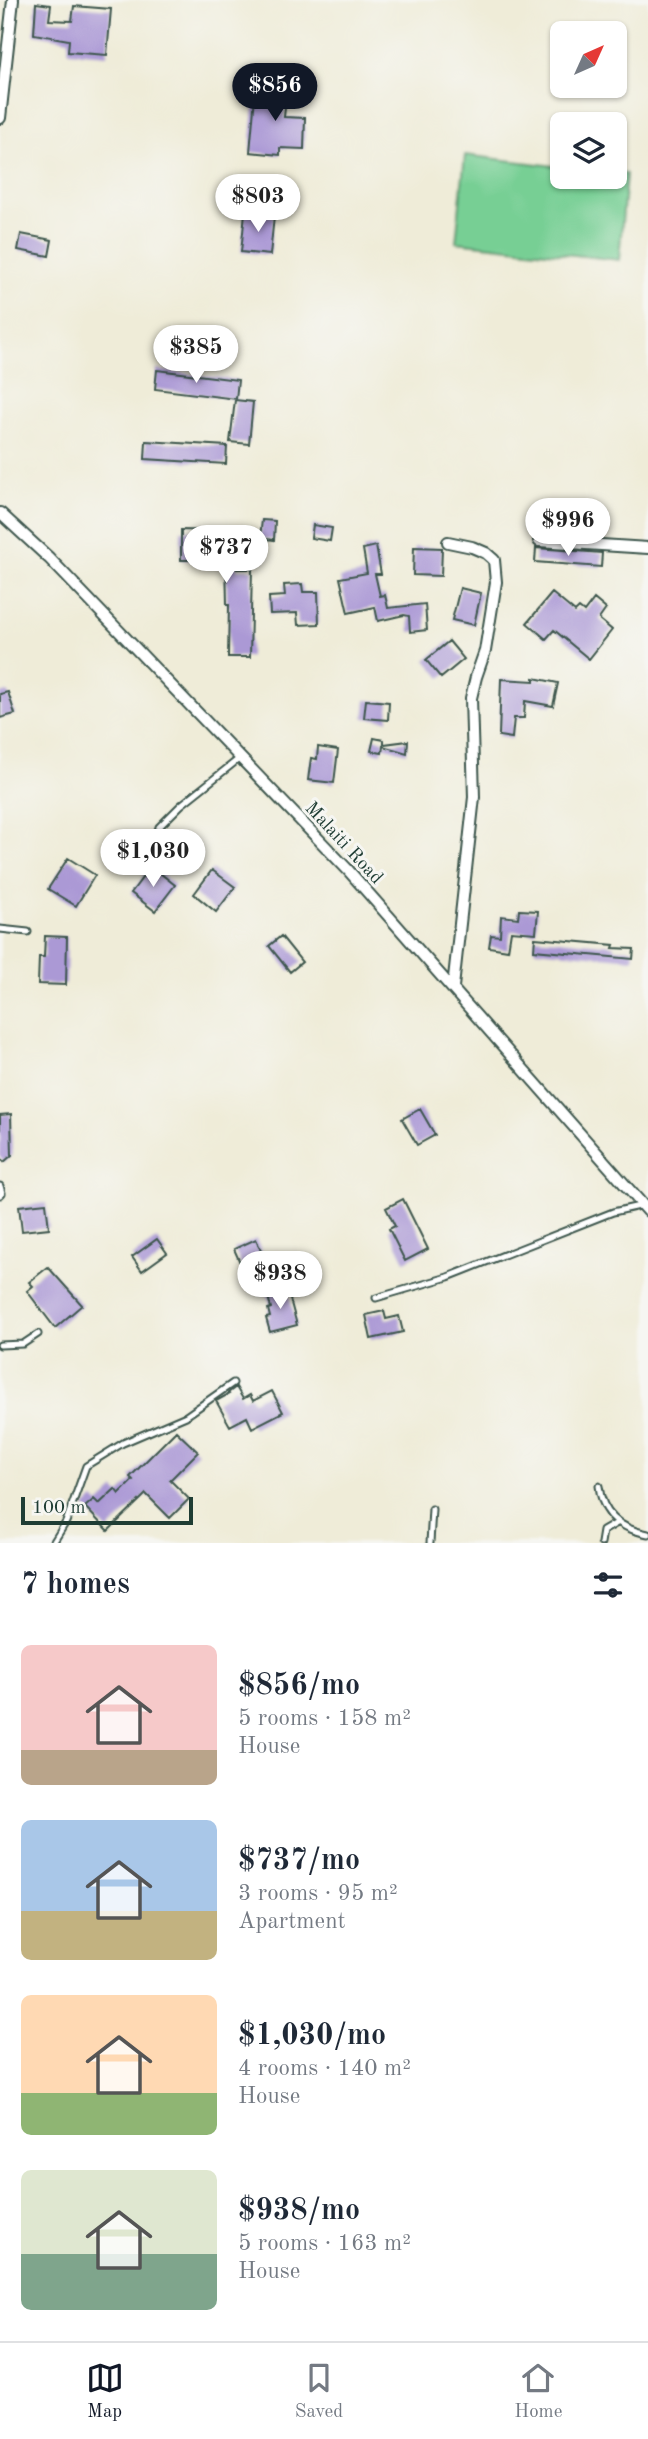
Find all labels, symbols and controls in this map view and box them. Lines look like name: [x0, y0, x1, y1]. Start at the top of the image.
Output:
north arrow: [550, 21, 626, 98]
map controls: [550, 21, 627, 189]
pin: $856: [234, 64, 316, 123]
text: $856: [248, 74, 302, 97]
button: layers: [550, 112, 627, 189]
pin: $803: [217, 174, 299, 234]
text: $803: [231, 185, 285, 208]
pin: $385: [155, 326, 237, 385]
text: $385: [169, 336, 223, 359]
pin: $996: [527, 498, 609, 558]
text: $996: [541, 509, 595, 532]
pin: $737: [185, 526, 267, 585]
text: $737: [199, 536, 253, 559]
street label: Malaiti Road: [301, 799, 386, 888]
pin: $1,030: [96, 830, 210, 889]
text: $1,030: [116, 840, 190, 863]
pin: $938: [239, 1252, 321, 1311]
text: $938: [253, 1262, 307, 1285]
scale bar: [21, 1494, 192, 1526]
text: 100 m: [32, 1499, 85, 1518]
icon: filters: [589, 1566, 627, 1604]
text: 7 homes: [21, 1570, 130, 1600]
text: $856/mo: [238, 1671, 360, 1701]
icon: home: [77, 1673, 161, 1757]
text: 5 rooms · 158 m²: [238, 1707, 411, 1730]
text: House: [238, 1735, 300, 1758]
text: $737/mo: [238, 1846, 360, 1876]
icon: home: [77, 1848, 161, 1932]
text: 3 rooms · 95 m²: [238, 1882, 398, 1905]
text: Apartment: [238, 1910, 346, 1933]
text: $1,030/mo: [238, 2021, 386, 2051]
icon: home: [77, 2023, 161, 2107]
text: 4 rooms · 140 m²: [238, 2057, 411, 2080]
text: House: [238, 2085, 300, 2108]
text: $938/mo: [238, 2196, 360, 2226]
icon: home: [77, 2198, 161, 2282]
text: 5 rooms · 163 m²: [238, 2232, 411, 2255]
text: House: [238, 2260, 300, 2283]
tab: Map: [86, 2359, 124, 2424]
tab: Saved: [295, 2359, 343, 2424]
tab: Home: [514, 2359, 562, 2424]

